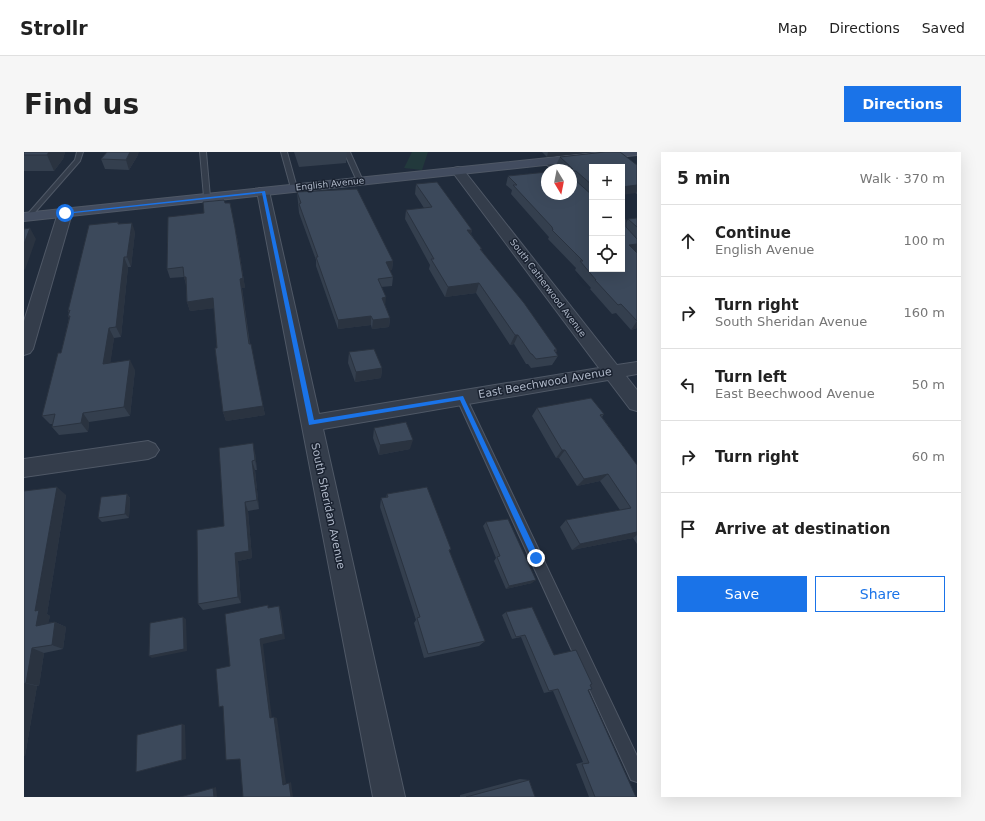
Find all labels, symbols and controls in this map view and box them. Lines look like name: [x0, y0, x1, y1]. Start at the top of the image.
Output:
text: Strollr: [20, 17, 88, 39]
text: Map: [778, 20, 807, 36]
text: Directions: [829, 20, 900, 36]
text: Saved: [922, 20, 965, 36]
button: Directions: [844, 86, 961, 122]
text: Find us: [24, 88, 139, 121]
north arrow: [541, 164, 577, 200]
map controls: [589, 164, 625, 272]
button: +: [589, 164, 625, 200]
text: 5 min: [677, 168, 730, 188]
text: Walk · 370 m: [860, 171, 945, 186]
street label: English Avenue: [295, 175, 365, 193]
button: −: [589, 200, 625, 236]
route start: [56, 204, 74, 222]
text: Continue: [715, 224, 791, 242]
icon: ahead: [677, 230, 699, 252]
text: 100 m: [903, 233, 945, 248]
button: locate: [589, 236, 625, 272]
street label: South Catherwood Avenue: [508, 237, 588, 339]
text: English Avenue: [715, 242, 814, 257]
text: Turn right: [715, 296, 799, 314]
icon: right: [677, 302, 699, 324]
text: 160 m: [903, 305, 945, 320]
text: South Sheridan Avenue: [715, 314, 867, 329]
street label: East Beechwood Avenue: [477, 365, 613, 401]
text: Turn left: [715, 368, 787, 386]
icon: left: [677, 374, 699, 396]
text: 50 m: [912, 377, 945, 392]
text: East Beechwood Avenue: [715, 386, 875, 401]
street label: South Sheridan Avenue: [308, 442, 348, 571]
icon: right: [677, 446, 699, 468]
text: Turn right: [715, 448, 799, 466]
text: 60 m: [912, 449, 945, 464]
icon: arrive: [677, 518, 699, 540]
text: Arrive at destination: [715, 520, 890, 538]
route end: [527, 549, 545, 567]
button: Save: [677, 576, 807, 612]
button: Share: [815, 576, 945, 612]

